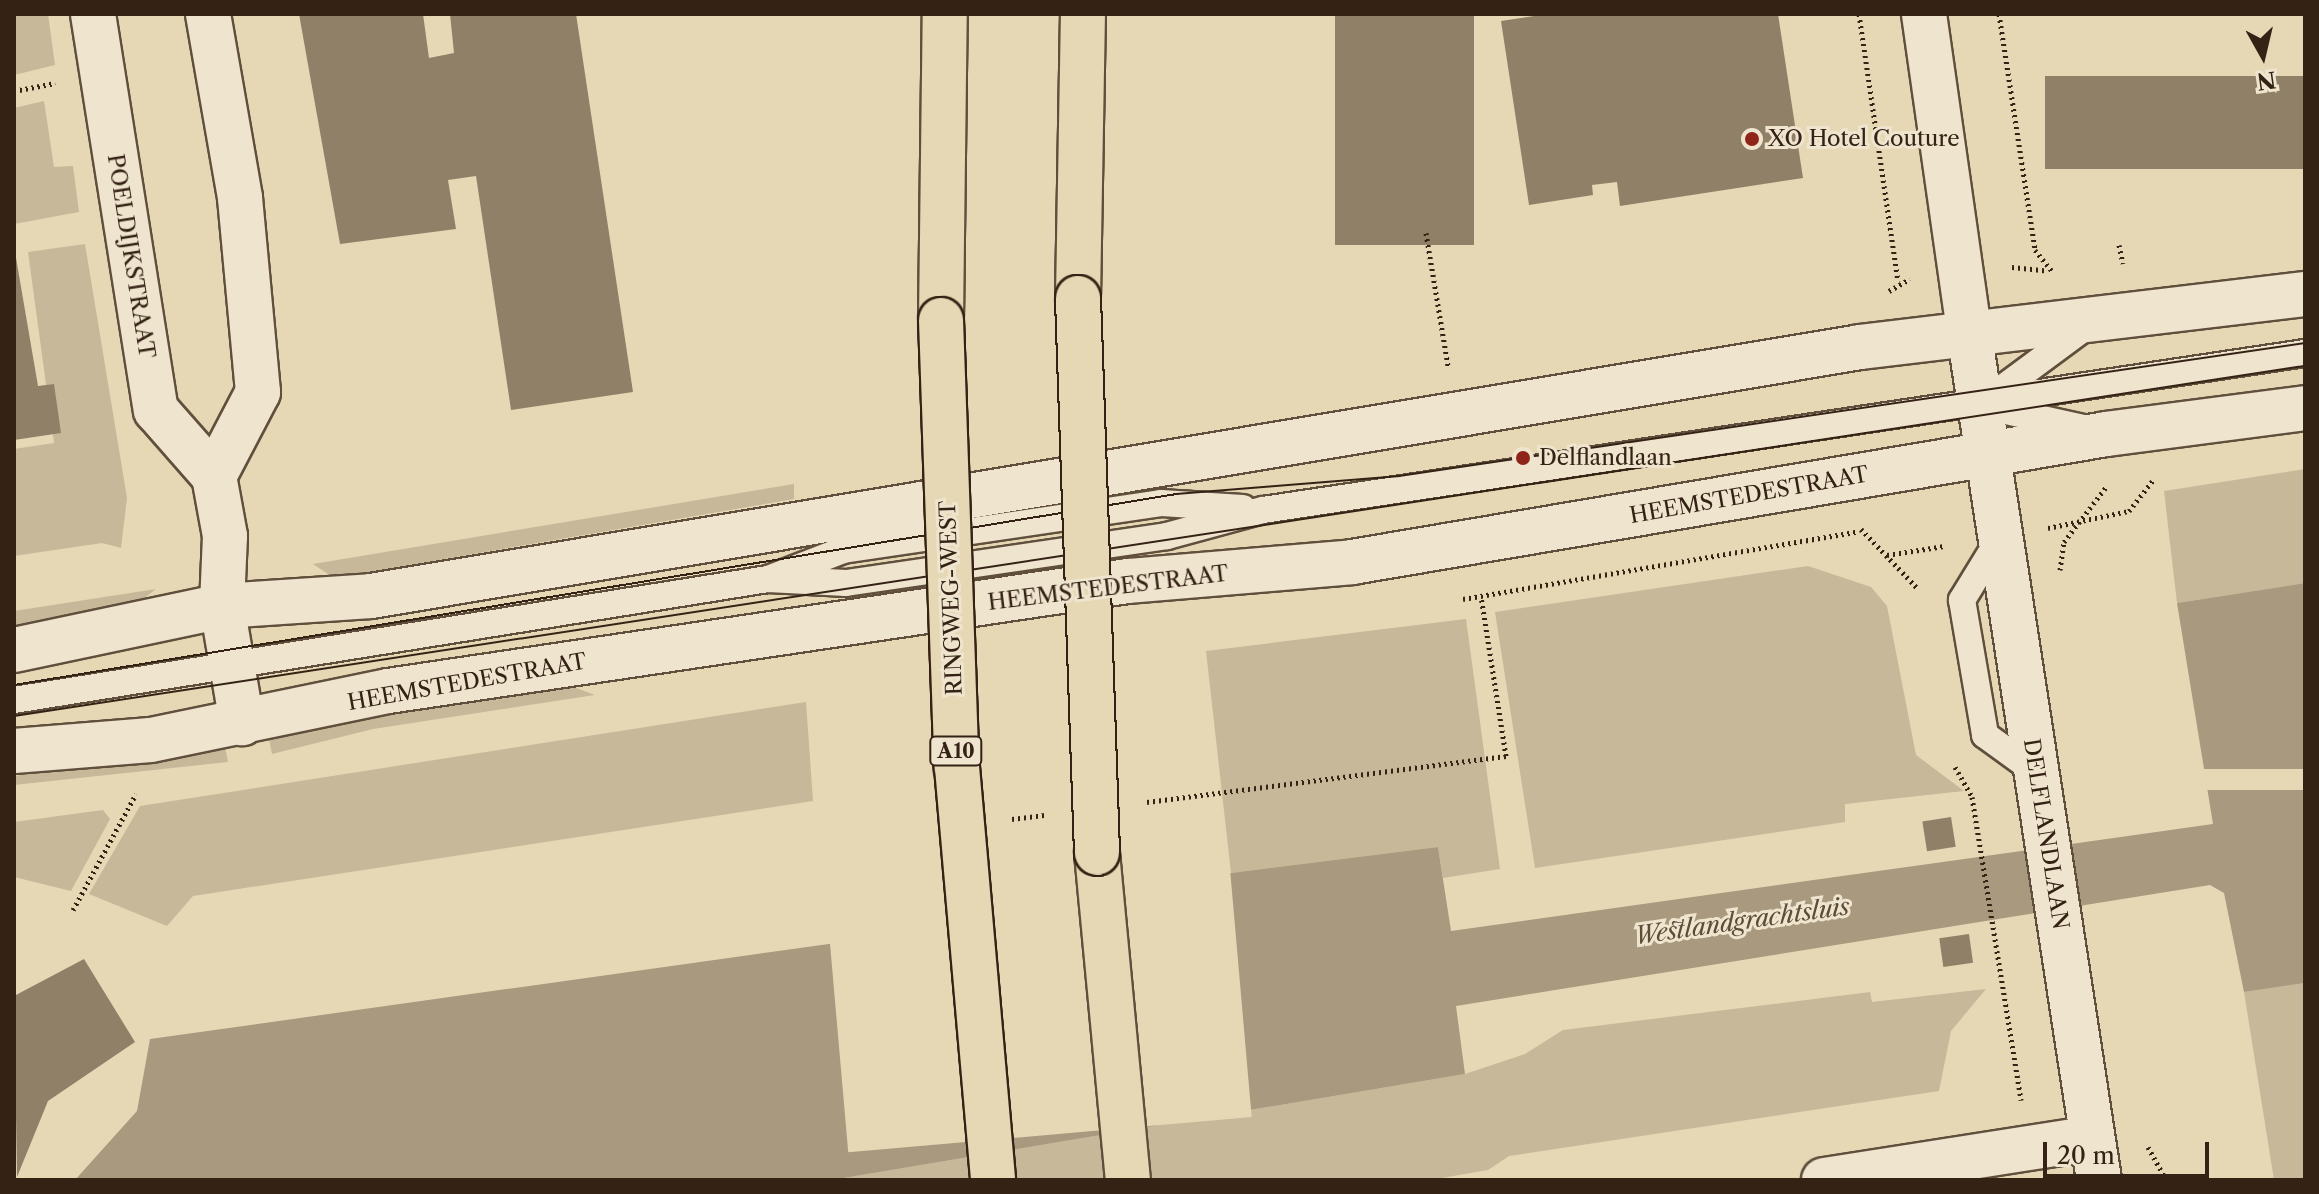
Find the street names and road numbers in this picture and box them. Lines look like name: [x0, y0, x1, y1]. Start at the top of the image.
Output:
street label: POELDIJKSTRAAT: [102, 152, 160, 360]
street label: HEEMSTEDESTRAAT: [1627, 461, 1871, 529]
street label: RINGWEG-WEST: [934, 500, 968, 696]
street label: HEEMSTEDESTRAAT: [986, 560, 1230, 616]
street label: HEEMSTEDESTRAAT: [345, 648, 589, 716]
road number: A10: [928, 735, 984, 767]
street label: DELFLANDLAAN: [2018, 737, 2074, 931]

